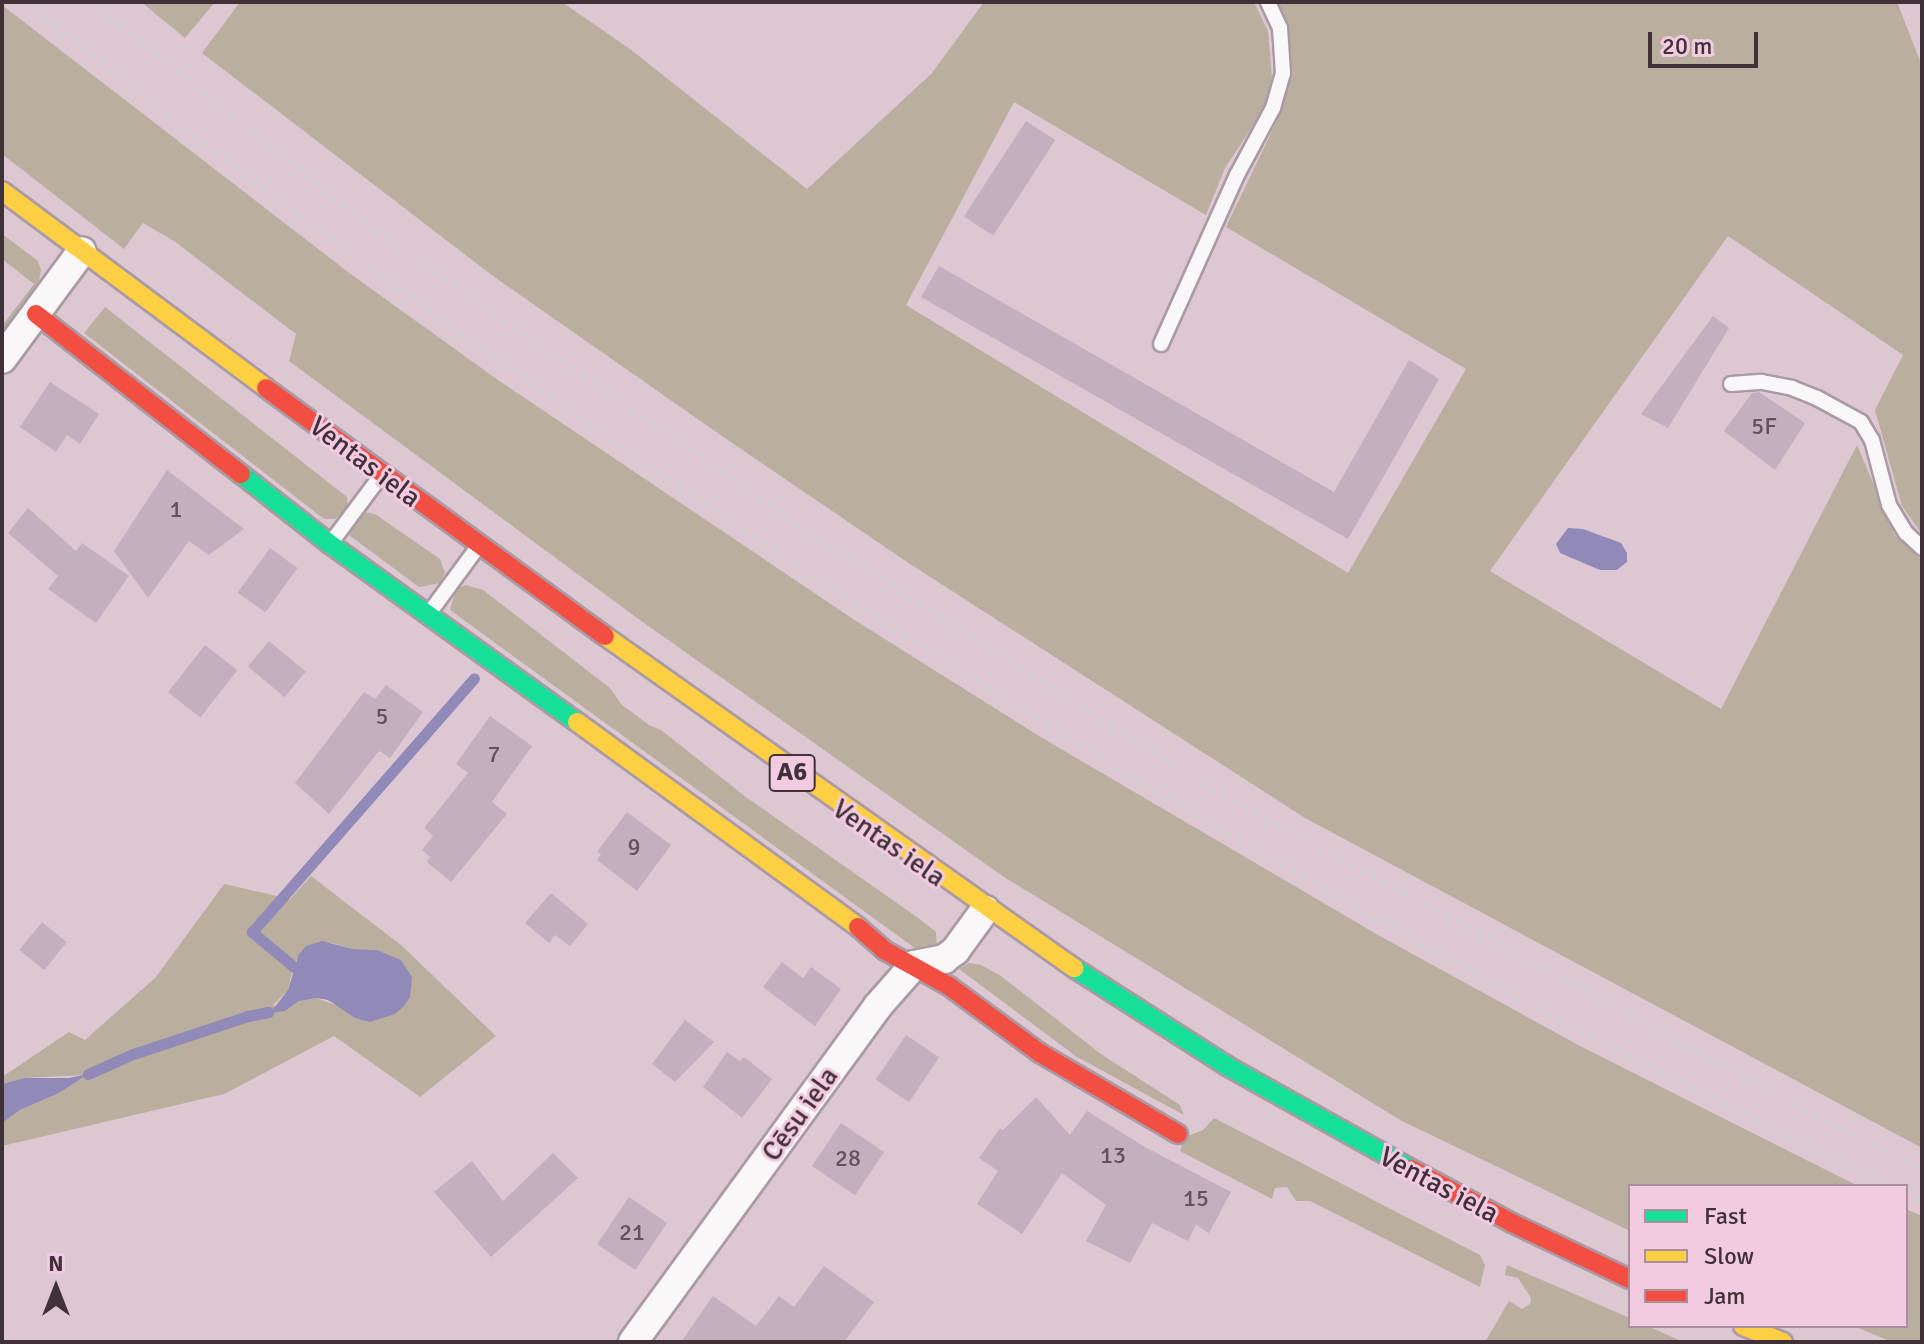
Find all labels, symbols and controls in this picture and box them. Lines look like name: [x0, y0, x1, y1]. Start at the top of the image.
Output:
scale bar: [1652, 16, 1762, 66]
text: 20 m: [1662, 31, 1712, 61]
street label: Ventas iela: [303, 409, 427, 515]
house number: 5F: [1751, 413, 1777, 441]
house number: 1: [170, 496, 182, 524]
house number: 5: [376, 703, 388, 731]
house number: 7: [488, 741, 500, 769]
road number: A6: [768, 751, 816, 795]
street label: Ventas iela: [826, 792, 952, 894]
house number: 9: [628, 834, 640, 862]
street label: Cēsu iela: [755, 1060, 845, 1168]
street label: Ventas iela: [1374, 1140, 1504, 1230]
house number: 13: [1100, 1142, 1126, 1170]
house number: 28: [835, 1145, 861, 1173]
legend: [1628, 1184, 1908, 1328]
house number: 15: [1183, 1185, 1209, 1213]
text: Fast: [1704, 1201, 1747, 1231]
house number: 21: [619, 1219, 645, 1247]
text: Slow: [1704, 1241, 1754, 1271]
north arrow: [16, 1248, 96, 1328]
text: N: [48, 1250, 64, 1277]
text: Jam: [1704, 1281, 1745, 1311]

